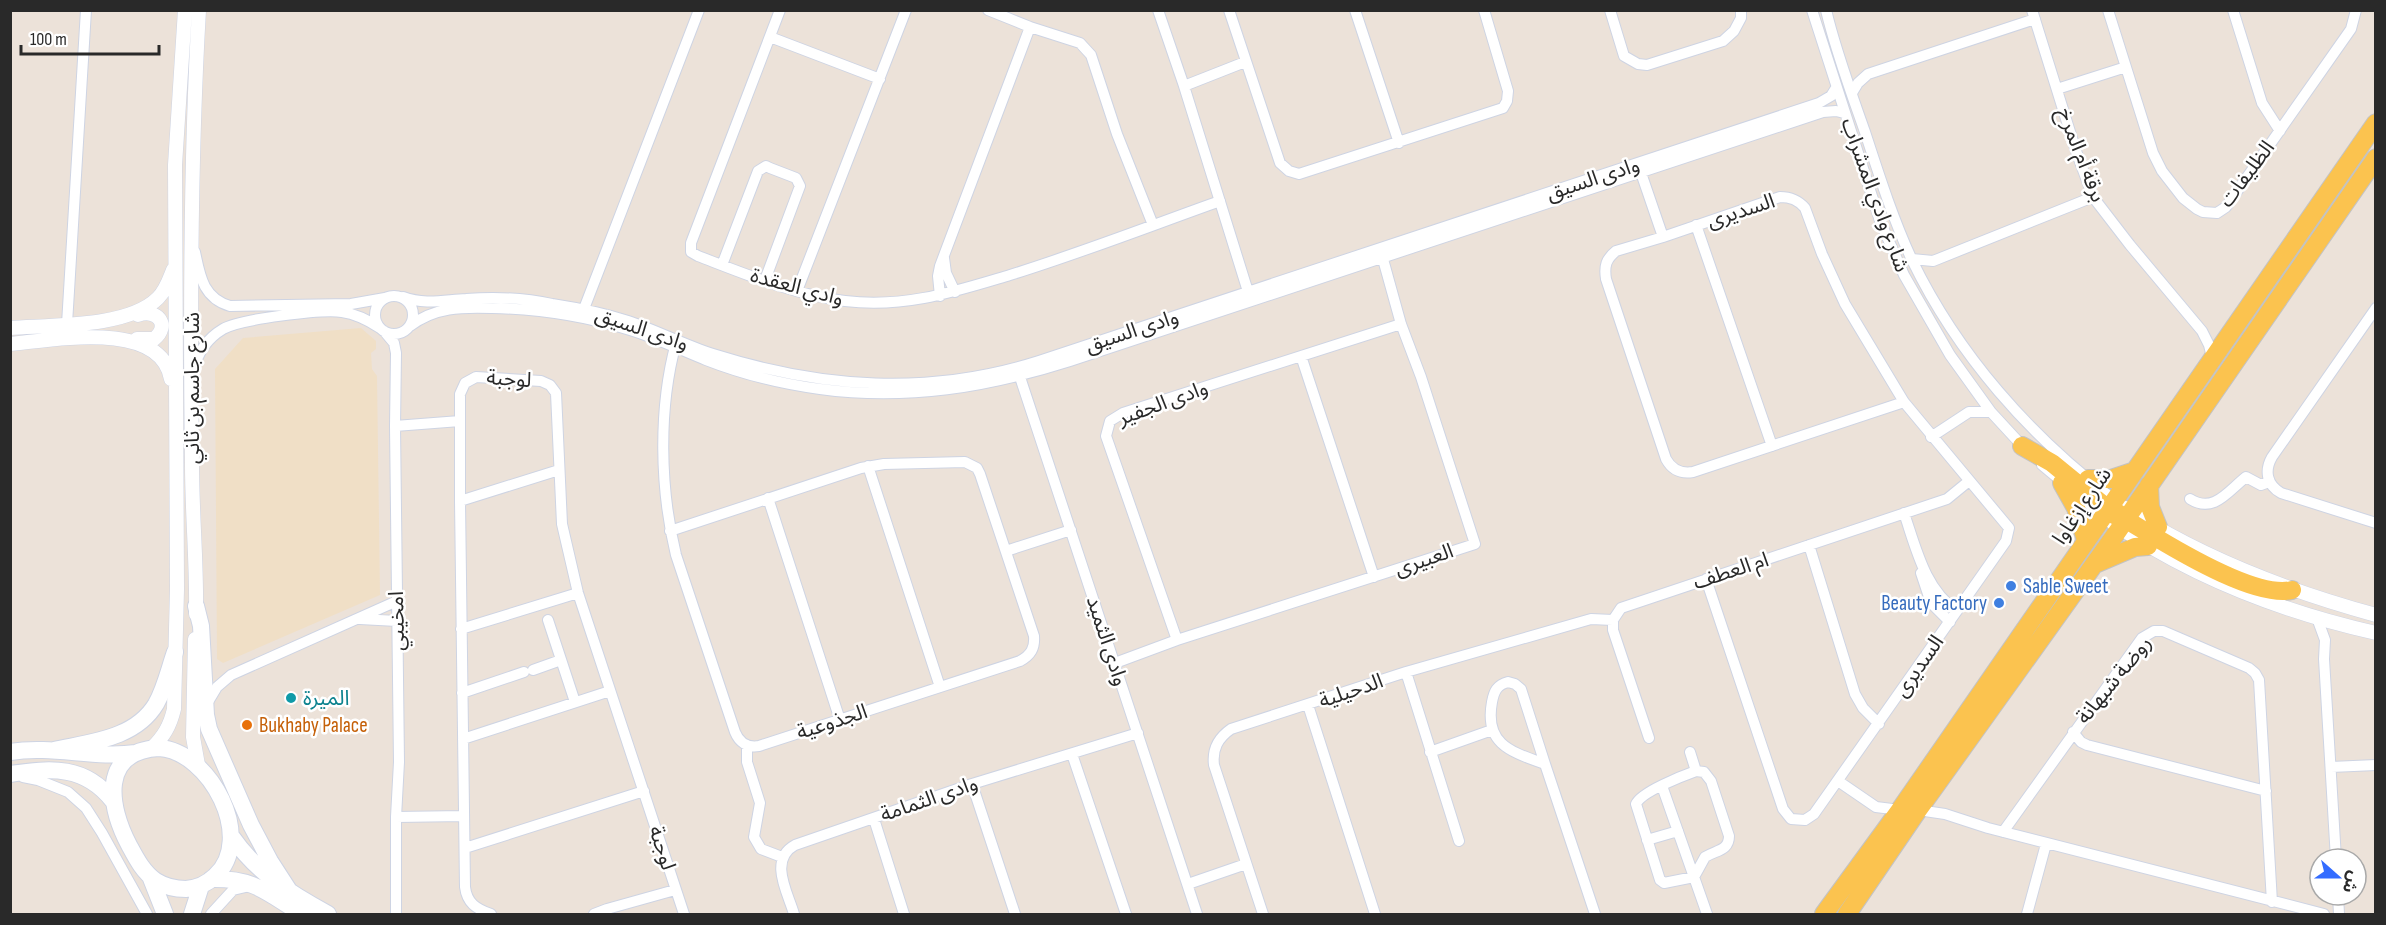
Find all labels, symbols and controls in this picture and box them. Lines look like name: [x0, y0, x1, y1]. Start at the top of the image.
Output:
scale bar: [21, 18, 159, 56]
text: 100 m: [30, 29, 67, 50]
street label: برقة أم المرخ: [2049, 104, 2111, 207]
street label: شارع وادي المشراب: [1833, 115, 1914, 276]
street label: الظليفات: [2214, 136, 2280, 212]
street label: وادى السيق: [1543, 152, 1643, 206]
street label: السديرى: [1704, 188, 1778, 234]
street label: وادي العقدة: [747, 263, 846, 314]
street label: وادى السيق: [592, 301, 692, 357]
street label: وادى السيق: [1082, 304, 1182, 358]
street label: شارع جاسم بن ثاني: [180, 312, 207, 464]
street label: لوجبة: [486, 365, 532, 393]
street label: وادى الجفير: [1114, 375, 1211, 431]
street label: شارع إزغاوا: [2047, 463, 2118, 550]
street label: العبيرى: [1391, 538, 1457, 582]
street label: ام العطف: [1690, 547, 1773, 598]
place label: Sable Sweet: [2023, 574, 2108, 599]
marker: Sable Sweet: [2004, 579, 2018, 593]
street label: امخيبي: [384, 591, 413, 651]
place label: Beauty Factory: [1881, 591, 1987, 616]
street label: وادى الثميد: [1081, 593, 1133, 689]
marker: Beauty Factory: [1992, 596, 2006, 610]
street label: السديرى: [1889, 630, 1949, 702]
street label: روضة شبهانة: [2071, 631, 2157, 729]
street label: الدحيلية: [1316, 668, 1386, 714]
place label: الميرة: [303, 686, 349, 711]
marker: الميرة: [284, 691, 298, 705]
street label: الجذوعية: [793, 699, 871, 745]
place label: Bukhaby Palace: [259, 713, 368, 738]
marker: Bukhaby Palace: [240, 718, 254, 732]
street label: وادى الثمامة: [877, 771, 981, 827]
street label: لوجبة: [643, 823, 681, 873]
north arrow: [2308, 847, 2368, 907]
text: ش: [2338, 868, 2363, 896]

